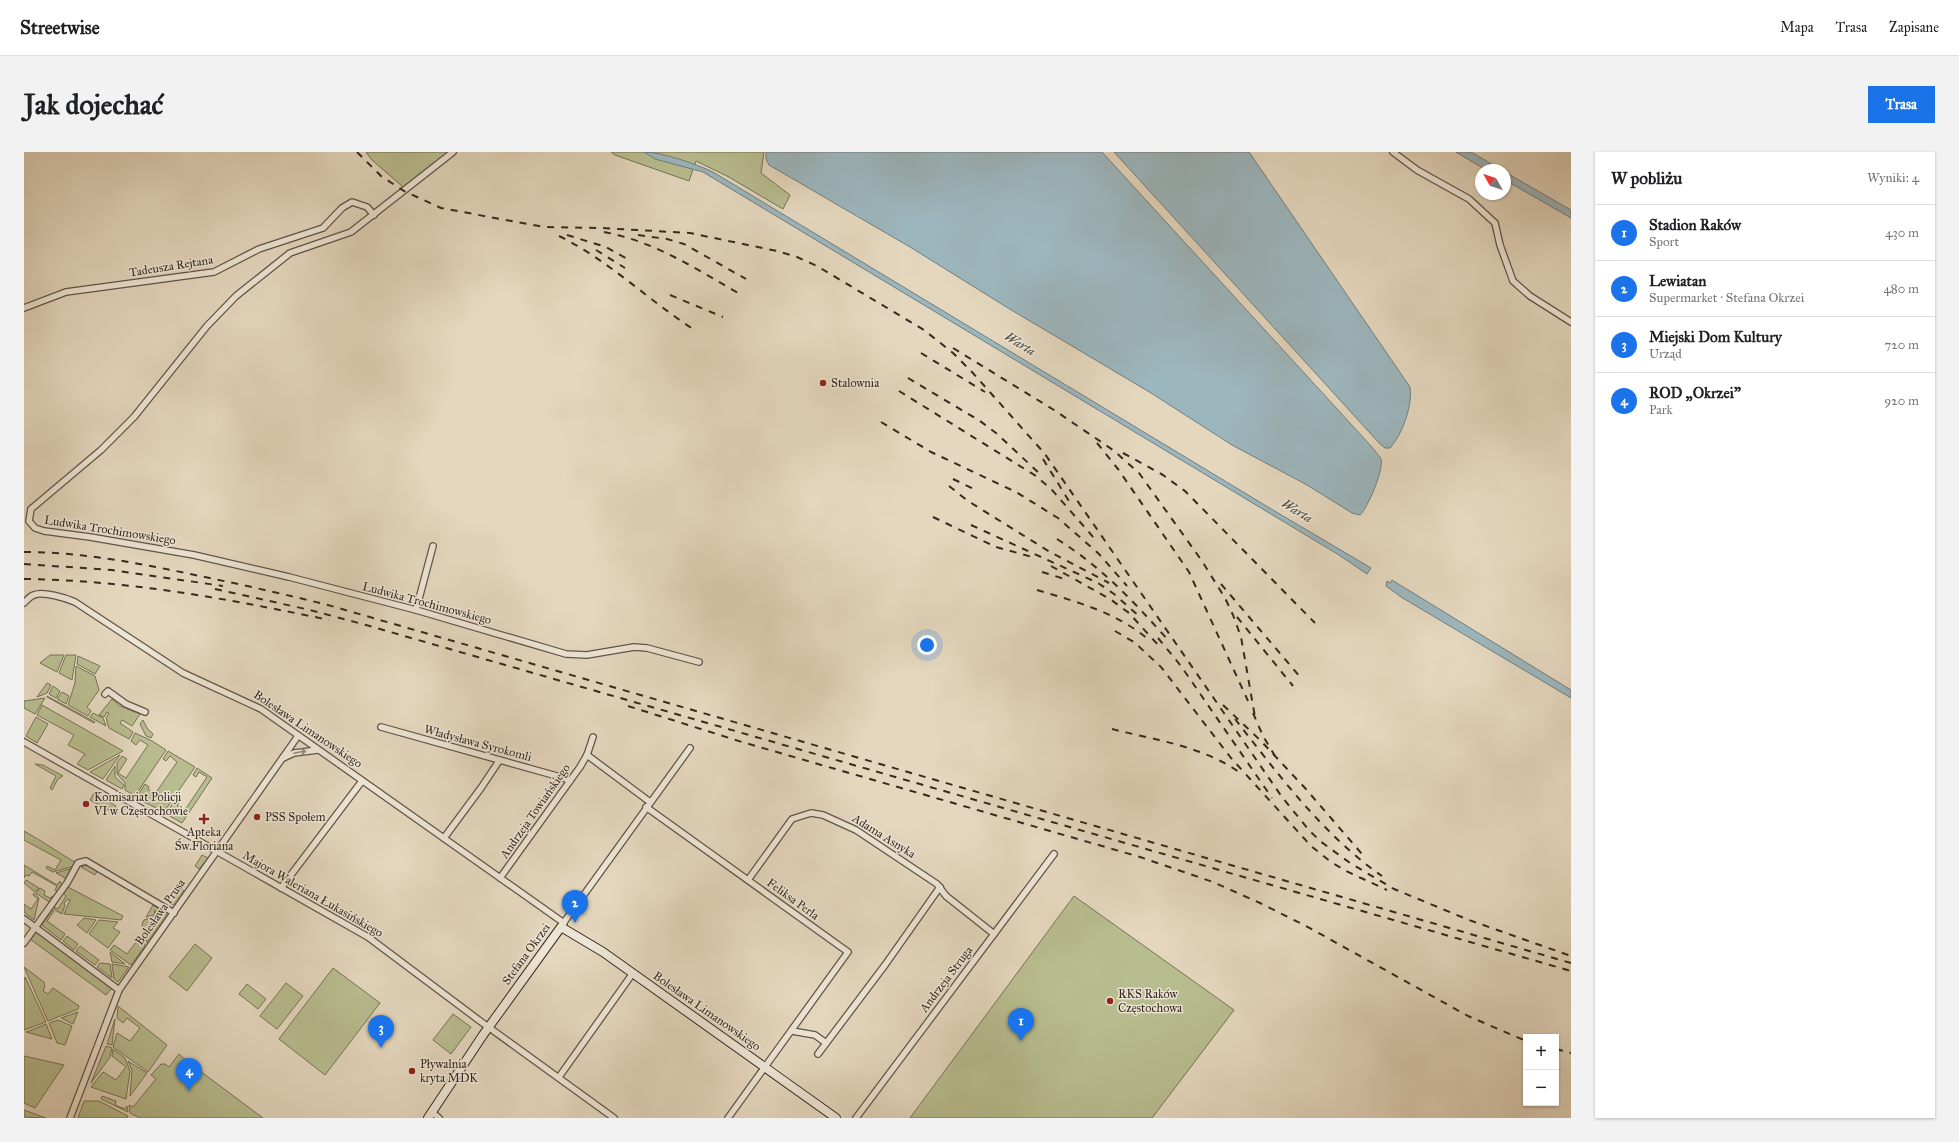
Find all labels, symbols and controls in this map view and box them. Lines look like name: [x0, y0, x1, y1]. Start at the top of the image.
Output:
text: Streetwise: [20, 16, 100, 39]
text: Mapa: [1780, 19, 1814, 36]
text: Trasa: [1836, 19, 1867, 36]
text: Zapisane: [1889, 19, 1939, 36]
button: Trasa: [1868, 86, 1935, 123]
text: Jak dojechać: [24, 87, 163, 122]
north arrow: [1475, 164, 1511, 200]
text: W pobliżu: [1611, 168, 1682, 189]
text: Wyniki: 4: [1867, 170, 1919, 186]
text: Stadion Raków: [1649, 216, 1741, 234]
text: 1: [1621, 225, 1627, 241]
text: 430 m: [1885, 225, 1919, 241]
text: Sport: [1649, 234, 1679, 250]
street label: Tadeusza Rejtana: [128, 252, 215, 280]
text: Lewiatan: [1649, 272, 1706, 290]
text: 2: [1621, 281, 1627, 297]
text: 480 m: [1884, 281, 1919, 297]
text: Supermarket · Stefana Okrzei: [1649, 290, 1804, 306]
text: Miejski Dom Kultury: [1649, 328, 1782, 346]
water label: Warta: [1002, 329, 1038, 359]
text: 3: [1621, 337, 1627, 353]
text: 720 m: [1884, 337, 1919, 353]
text: Urząd: [1649, 346, 1682, 362]
place label: Stalownia: [831, 376, 880, 390]
marker: Stalownia: [818, 378, 828, 388]
text: ROD „Okrzei”: [1649, 384, 1741, 402]
text: 4: [1620, 393, 1628, 409]
text: 920 m: [1884, 393, 1919, 409]
text: Park: [1649, 402, 1673, 418]
water label: Warta: [1279, 496, 1315, 526]
street label: Ludwika Trochimowskiego: [43, 513, 177, 548]
street label: Ludwika Trochimowskiego: [361, 579, 493, 628]
your location: [917, 635, 937, 655]
street label: Bolesława Limanowskiego: [250, 687, 365, 771]
street label: Władysława Syrokomli: [423, 722, 534, 764]
one-way arrow: [293, 748, 306, 756]
street label: Andrzeja Towiańskiego: [497, 761, 574, 862]
place label: Komisariat Policji VI w Częstochowie: [93, 790, 188, 818]
marker: Komisariat Policji VI w Częstochowie: [81, 799, 91, 809]
place label: PSS Społem: [265, 810, 326, 824]
street label: Adama Asnyka: [849, 811, 919, 861]
marker: PSS Społem: [252, 812, 262, 822]
marker: Apteka Św.Floriana: [199, 814, 209, 824]
place label: Apteka Św.Floriana: [175, 825, 234, 853]
street label: Majora Waleriana Łukasińskiego: [240, 848, 386, 941]
street label: Bolesława Prusa: [132, 875, 189, 948]
street label: Feliksa Perla: [764, 875, 823, 923]
pin: 2: [562, 890, 588, 923]
street label: Stefana Okrzei: [499, 920, 553, 987]
street label: Andrzeja Struga: [916, 943, 977, 1016]
street label: Bolesława Limanowskiego: [650, 969, 763, 1054]
place label: RKS Raków Częstochowa: [1118, 987, 1183, 1015]
marker: RKS Raków Częstochowa: [1105, 996, 1115, 1006]
pin: 1: [1008, 1008, 1034, 1041]
pin: 3: [368, 1015, 394, 1048]
map controls: [1523, 1034, 1559, 1106]
button: +: [1523, 1034, 1559, 1070]
place label: Pływalnia kryta MDK: [420, 1057, 478, 1085]
pin: 4: [176, 1058, 202, 1091]
marker: Pływalnia kryta MDK: [407, 1066, 417, 1076]
button: −: [1523, 1070, 1559, 1106]

